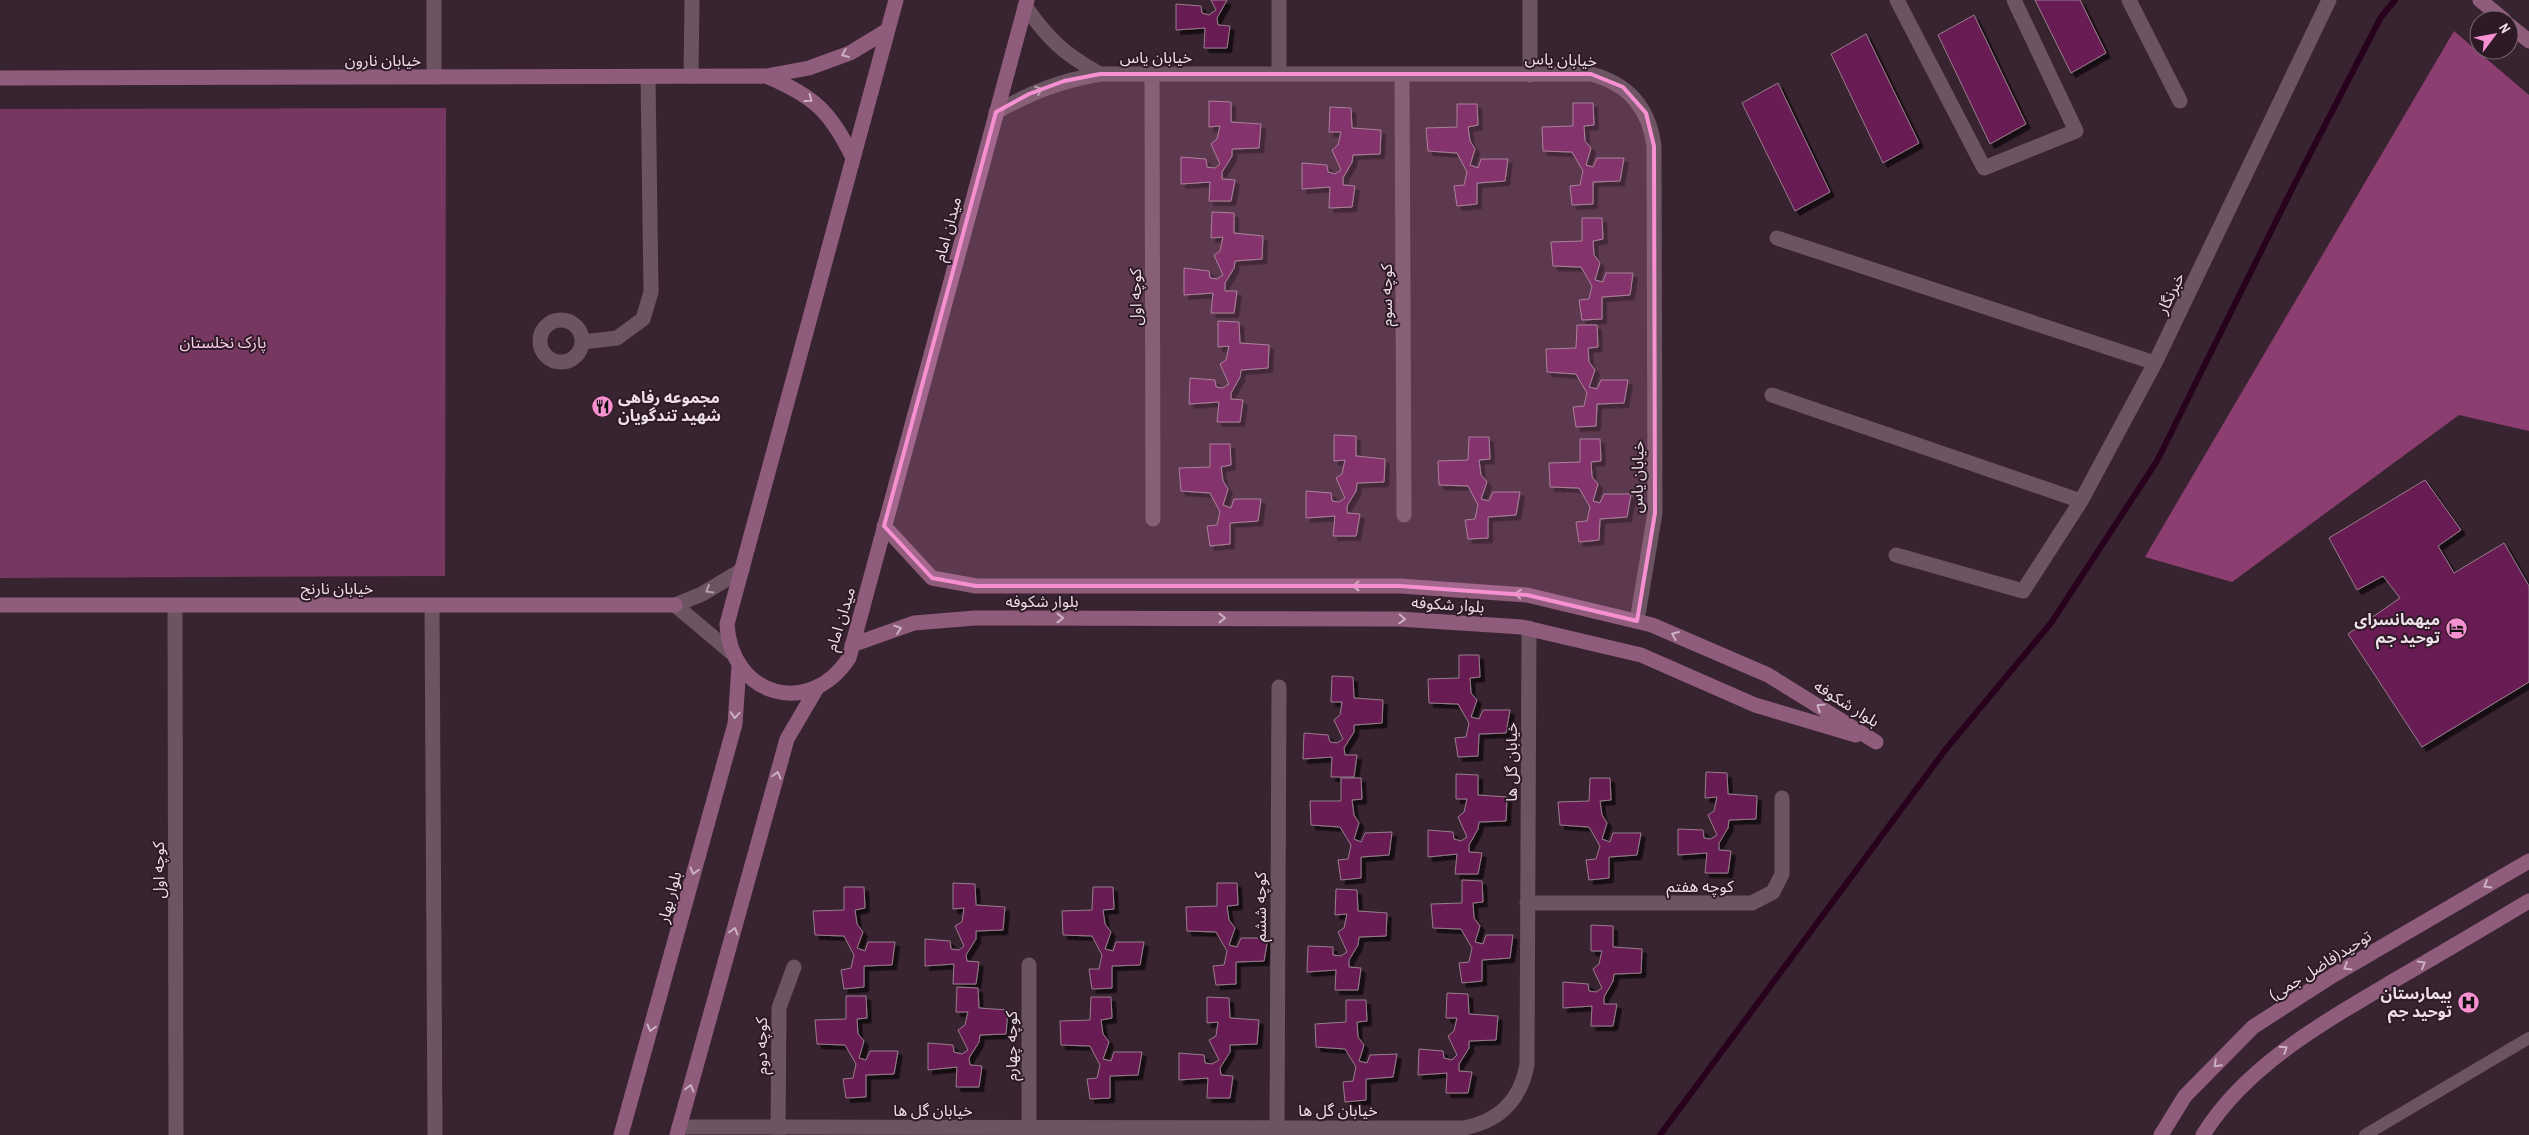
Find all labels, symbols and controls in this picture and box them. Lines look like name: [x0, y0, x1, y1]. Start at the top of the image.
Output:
north arrow: [2469, 10, 2519, 60]
text: N: [2495, 20, 2515, 36]
street label: خیابان یاس: [1120, 46, 1192, 68]
street label: خیابان یاس: [1524, 47, 1598, 71]
one-way arrow: [841, 48, 850, 58]
street label: خیابان نارون: [345, 49, 421, 71]
one-way arrow: [1035, 86, 1043, 96]
one-way arrow: [804, 93, 813, 102]
street label: میدان امام: [928, 194, 968, 264]
street label: کوچه سوم: [1375, 263, 1399, 326]
street label: کوچه اول: [1124, 268, 1146, 326]
street label: خبرنگار: [2150, 269, 2189, 318]
park label: پارک نخلستان: [180, 331, 266, 353]
place label: مجموعه رفاهی شهید تندگویان: [618, 386, 721, 426]
restaurant icon: مجموعه رفاهی شهید تندگویان: [590, 394, 614, 418]
street label: خیابان یاس: [1625, 441, 1649, 513]
street label: خیابان نارنج: [301, 577, 373, 601]
one-way arrow: [1352, 581, 1360, 591]
one-way arrow: [706, 583, 715, 593]
street label: میدان امام: [820, 584, 862, 654]
one-way arrow: [1514, 589, 1522, 600]
street label: بلوار شکوفه: [1005, 590, 1079, 612]
street label: بلوار شکوفه: [1411, 590, 1485, 618]
place label: میهمانسرای توحید جم: [2354, 608, 2440, 650]
one-way arrow: [1056, 613, 1064, 623]
one-way arrow: [1218, 613, 1226, 623]
one-way arrow: [1398, 614, 1406, 624]
hotel icon: میهمانسرای توحید جم: [2444, 616, 2468, 640]
one-way arrow: [893, 625, 902, 635]
one-way arrow: [1671, 630, 1680, 641]
street label: بلوار شکوفه: [1810, 674, 1884, 732]
one-way arrow: [1816, 704, 1825, 714]
one-way arrow: [730, 711, 741, 719]
street label: خیابان گل ها: [1500, 722, 1522, 802]
one-way arrow: [771, 770, 782, 779]
street label: کوچه اول: [147, 841, 169, 899]
one-way arrow: [689, 867, 700, 876]
street label: بلوار بهار: [651, 869, 686, 926]
street label: کوچه ششم: [1249, 872, 1273, 942]
street label: کوچه هفتم: [1666, 875, 1734, 899]
one-way arrow: [2483, 879, 2492, 889]
street label: توحید(فاضل جمی): [2265, 925, 2376, 1005]
one-way arrow: [728, 928, 738, 936]
one-way arrow: [2343, 961, 2352, 971]
one-way arrow: [2417, 961, 2426, 971]
place label: بیمارستان توحید جم: [2381, 982, 2452, 1024]
hospital icon: بیمارستان توحید جم: [2456, 990, 2480, 1014]
street label: کوچه چهارم: [1000, 1011, 1024, 1081]
street label: کوچه دوم: [750, 1017, 774, 1075]
one-way arrow: [646, 1024, 656, 1032]
one-way arrow: [2278, 1046, 2287, 1055]
one-way arrow: [2214, 1058, 2223, 1067]
one-way arrow: [685, 1084, 695, 1093]
street label: خیابان گل ها: [893, 1099, 973, 1121]
street label: خیابان گل ها: [1298, 1099, 1378, 1121]

